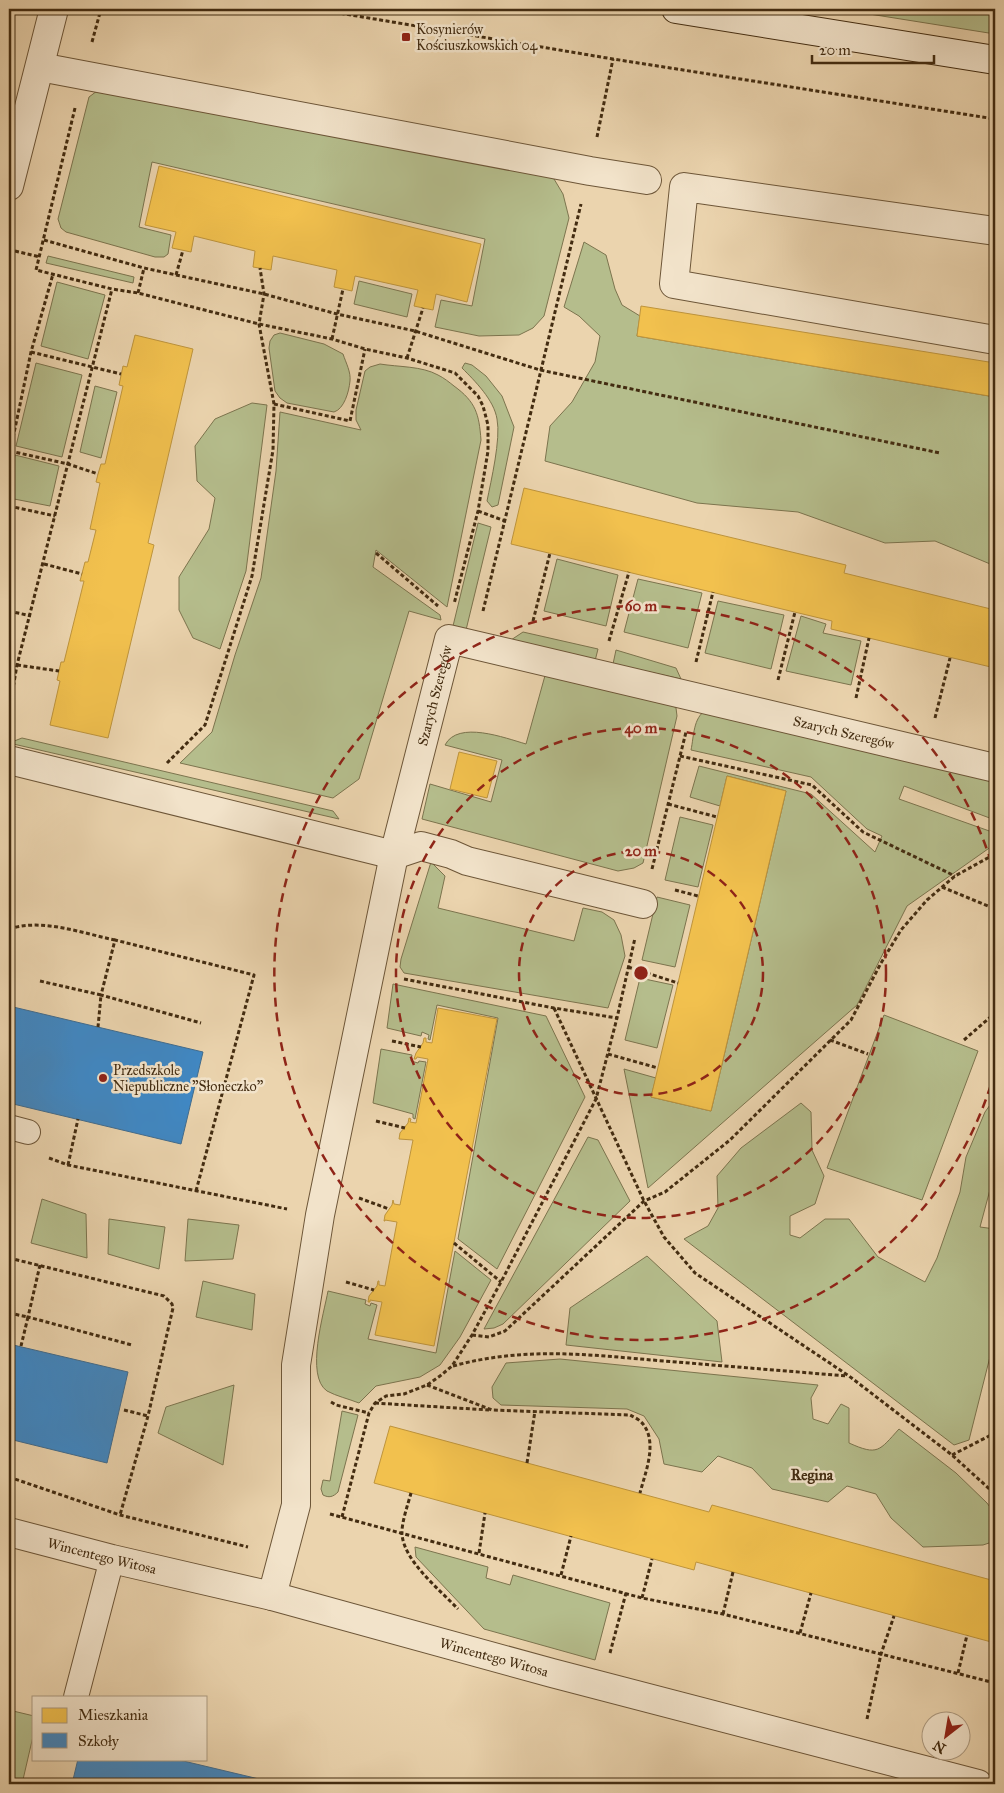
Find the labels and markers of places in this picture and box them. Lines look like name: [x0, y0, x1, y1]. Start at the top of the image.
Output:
place label: Kosynierów Kościuszkowskich 04: [416, 21, 539, 54]
marker: Kosynierów Kościuszkowskich 04: [400, 31, 412, 43]
centre of rings: [632, 964, 650, 982]
place label: Przedszkole Niepubliczne "Słoneczko": [113, 1062, 264, 1095]
marker: Przedszkole Niepubliczne "Słoneczko": [97, 1072, 109, 1084]

